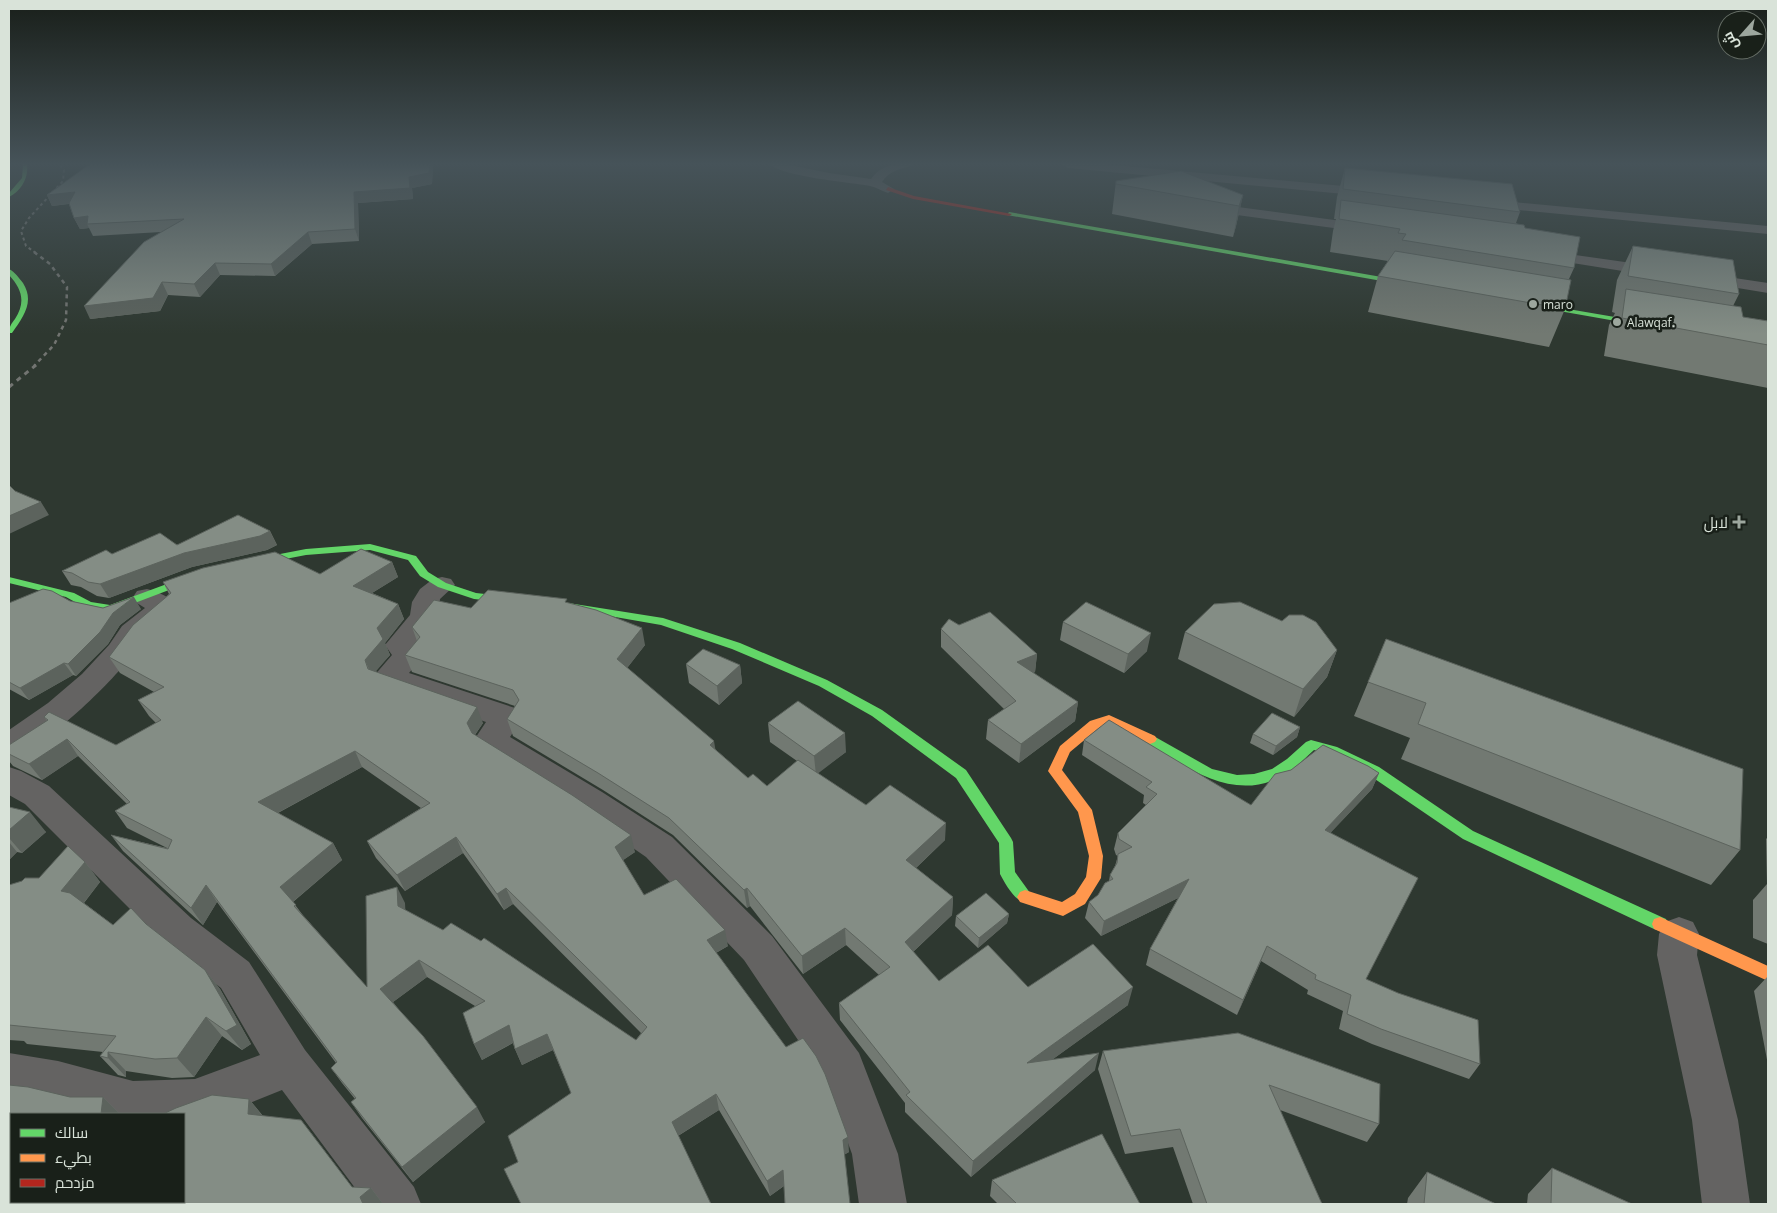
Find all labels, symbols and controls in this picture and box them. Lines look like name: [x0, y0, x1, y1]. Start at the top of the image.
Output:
north arrow: [1717, 10, 1767, 60]
text: ش: [1717, 29, 1743, 53]
place label: maro: [1543, 296, 1573, 313]
marker: maro: [1527, 298, 1539, 310]
place label: Alawqaf.: [1627, 314, 1675, 331]
marker: Alawqaf.: [1611, 316, 1623, 328]
place label: لابل: [1704, 512, 1728, 533]
marker: لابل: [1732, 515, 1746, 529]
legend: [10, 1113, 185, 1203]
text: سالك: [55, 1122, 88, 1142]
text: بطيء: [55, 1147, 92, 1170]
text: مزدحم: [55, 1172, 95, 1193]

